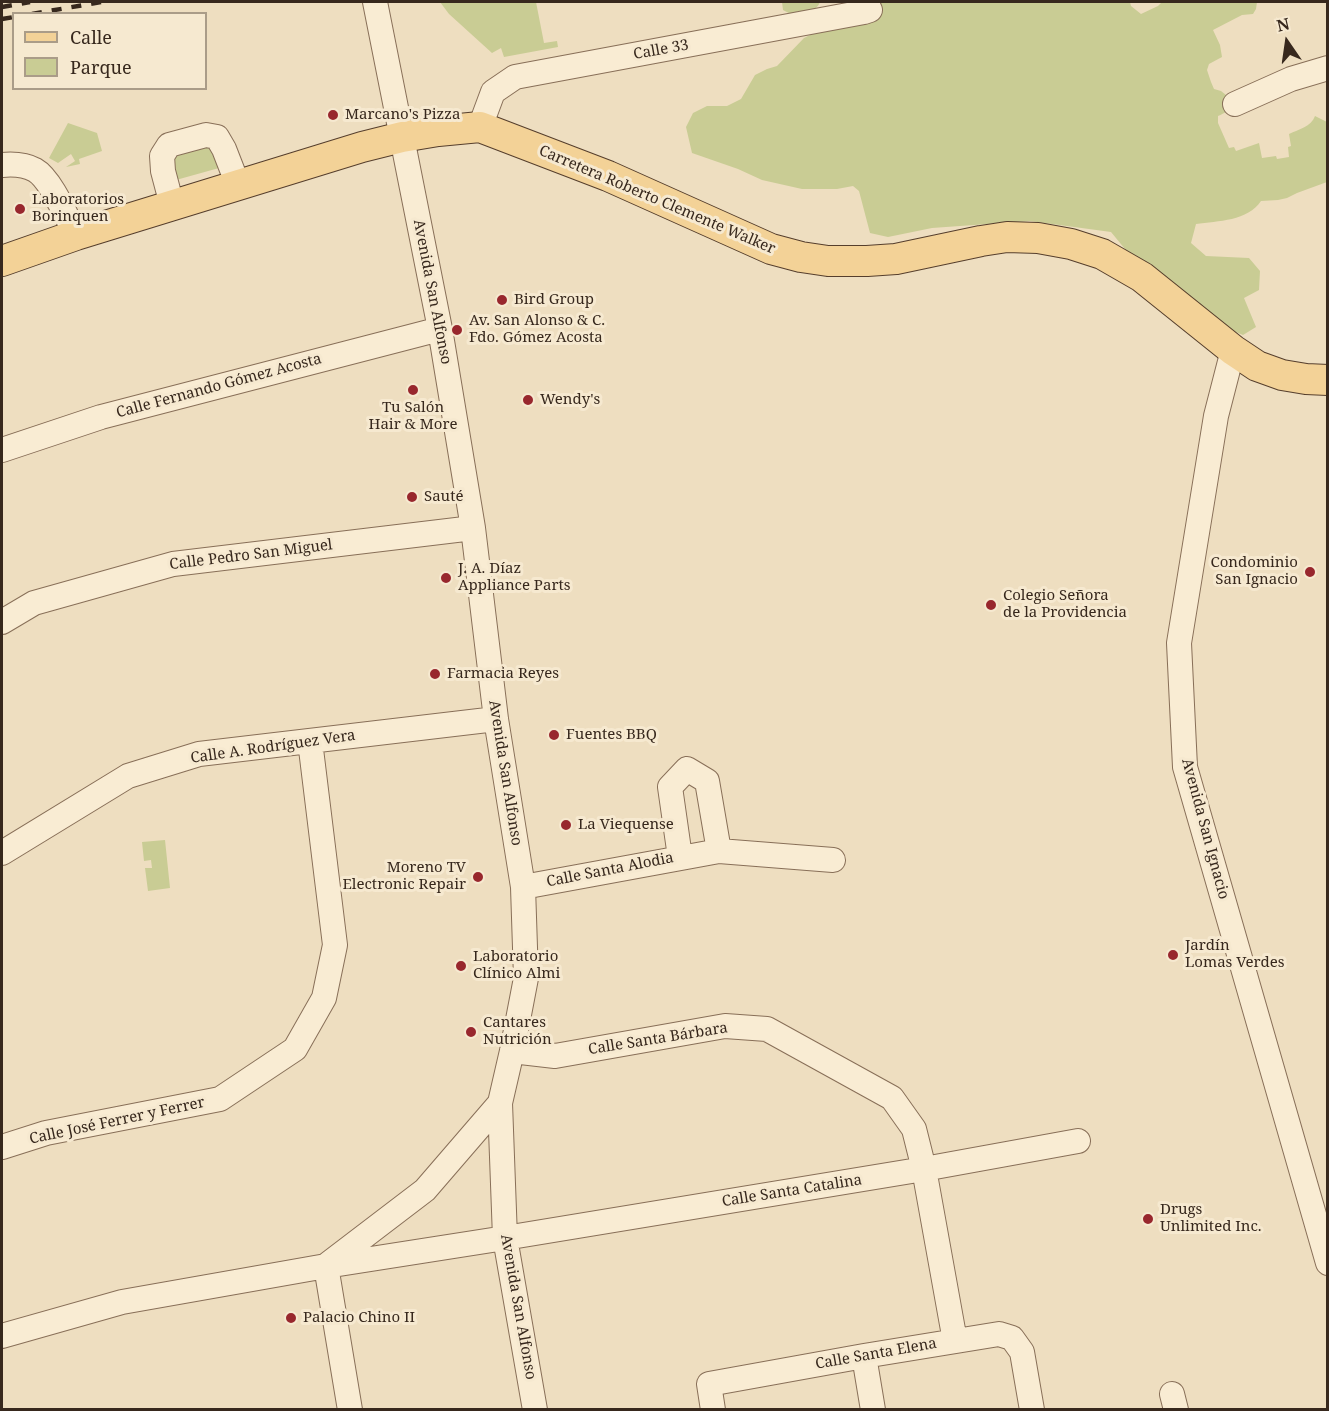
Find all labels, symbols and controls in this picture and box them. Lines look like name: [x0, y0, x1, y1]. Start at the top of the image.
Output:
legend: [12, 12, 207, 90]
north arrow: [1257, 12, 1317, 72]
text: N: [1274, 12, 1292, 37]
text: Calle: [70, 25, 112, 49]
street label: Calle 33: [632, 36, 690, 64]
text: Parque: [70, 55, 132, 79]
place label: Marcano's Pizza: [345, 106, 460, 124]
marker: Marcano's Pizza: [326, 108, 340, 122]
street label: Carretera Roberto Clemente Walker: [536, 142, 778, 258]
place label: Laboratorios Borinquen: [32, 191, 124, 226]
marker: Laboratorios Borinquen: [13, 202, 27, 216]
street label: Avenida San Alfonso: [409, 218, 455, 366]
place label: Bird Group: [514, 291, 594, 309]
marker: Bird Group: [495, 293, 509, 307]
place label: Av. San Alonso & C. Fdo. Gómez Acosta: [469, 312, 605, 347]
marker: Av. San Alonso & C. Fdo. Gómez Acosta: [450, 323, 464, 337]
street label: Calle Fernando Gómez Acosta: [114, 350, 324, 422]
marker: Tu Salón Hair & More: [406, 383, 420, 397]
place label: Wendy's: [540, 391, 600, 409]
marker: Wendy's: [521, 393, 535, 407]
place label: Tu Salón Hair & More: [369, 399, 457, 434]
place label: Sauté: [424, 488, 463, 506]
marker: Sauté: [405, 490, 419, 504]
street label: Calle Pedro San Miguel: [168, 536, 334, 574]
place label: Condominio San Ignacio: [1210, 554, 1298, 589]
place label: J. A. Díaz Appliance Parts: [458, 560, 570, 595]
marker: Condominio San Ignacio: [1303, 565, 1317, 579]
marker: J. A. Díaz Appliance Parts: [439, 571, 453, 585]
place label: Colegio Señora de la Providencia: [1003, 587, 1127, 622]
marker: Colegio Señora de la Providencia: [984, 598, 998, 612]
place label: Farmacia Reyes: [447, 665, 559, 683]
marker: Farmacia Reyes: [428, 667, 442, 681]
street label: Avenida San Alfonso: [485, 699, 525, 847]
place label: Fuentes BBQ: [566, 726, 657, 744]
street label: Calle A. Rodríguez Vera: [189, 727, 357, 767]
marker: Fuentes BBQ: [547, 728, 561, 742]
street label: Avenida San Ignacio: [1178, 757, 1232, 901]
place label: La Viequense: [578, 816, 674, 834]
marker: La Viequense: [559, 818, 573, 832]
street label: Calle Santa Alodia: [545, 849, 675, 891]
place label: Moreno TV Electronic Repair: [342, 859, 466, 894]
marker: Moreno TV Electronic Repair: [471, 870, 485, 884]
place label: Jardín Lomas Verdes: [1185, 937, 1285, 972]
place label: Laboratorio Clínico Almi: [473, 948, 560, 983]
marker: Jardín Lomas Verdes: [1166, 948, 1180, 962]
marker: Laboratorio Clínico Almi: [454, 959, 468, 973]
place label: Cantares Nutrición: [483, 1014, 552, 1049]
street label: Calle Santa Bárbara: [587, 1019, 729, 1059]
marker: Cantares Nutrición: [464, 1025, 478, 1039]
street label: Calle José Ferrer y Ferrer: [28, 1094, 206, 1148]
street label: Calle Santa Catalina: [721, 1171, 863, 1211]
place label: Drugs Unlimited Inc.: [1160, 1201, 1262, 1236]
marker: Drugs Unlimited Inc.: [1141, 1212, 1155, 1226]
street label: Avenida San Alfonso: [496, 1233, 540, 1381]
place label: Palacio Chino II: [303, 1309, 415, 1327]
marker: Palacio Chino II: [284, 1311, 298, 1325]
street label: Calle Santa Elena: [814, 1334, 938, 1374]

